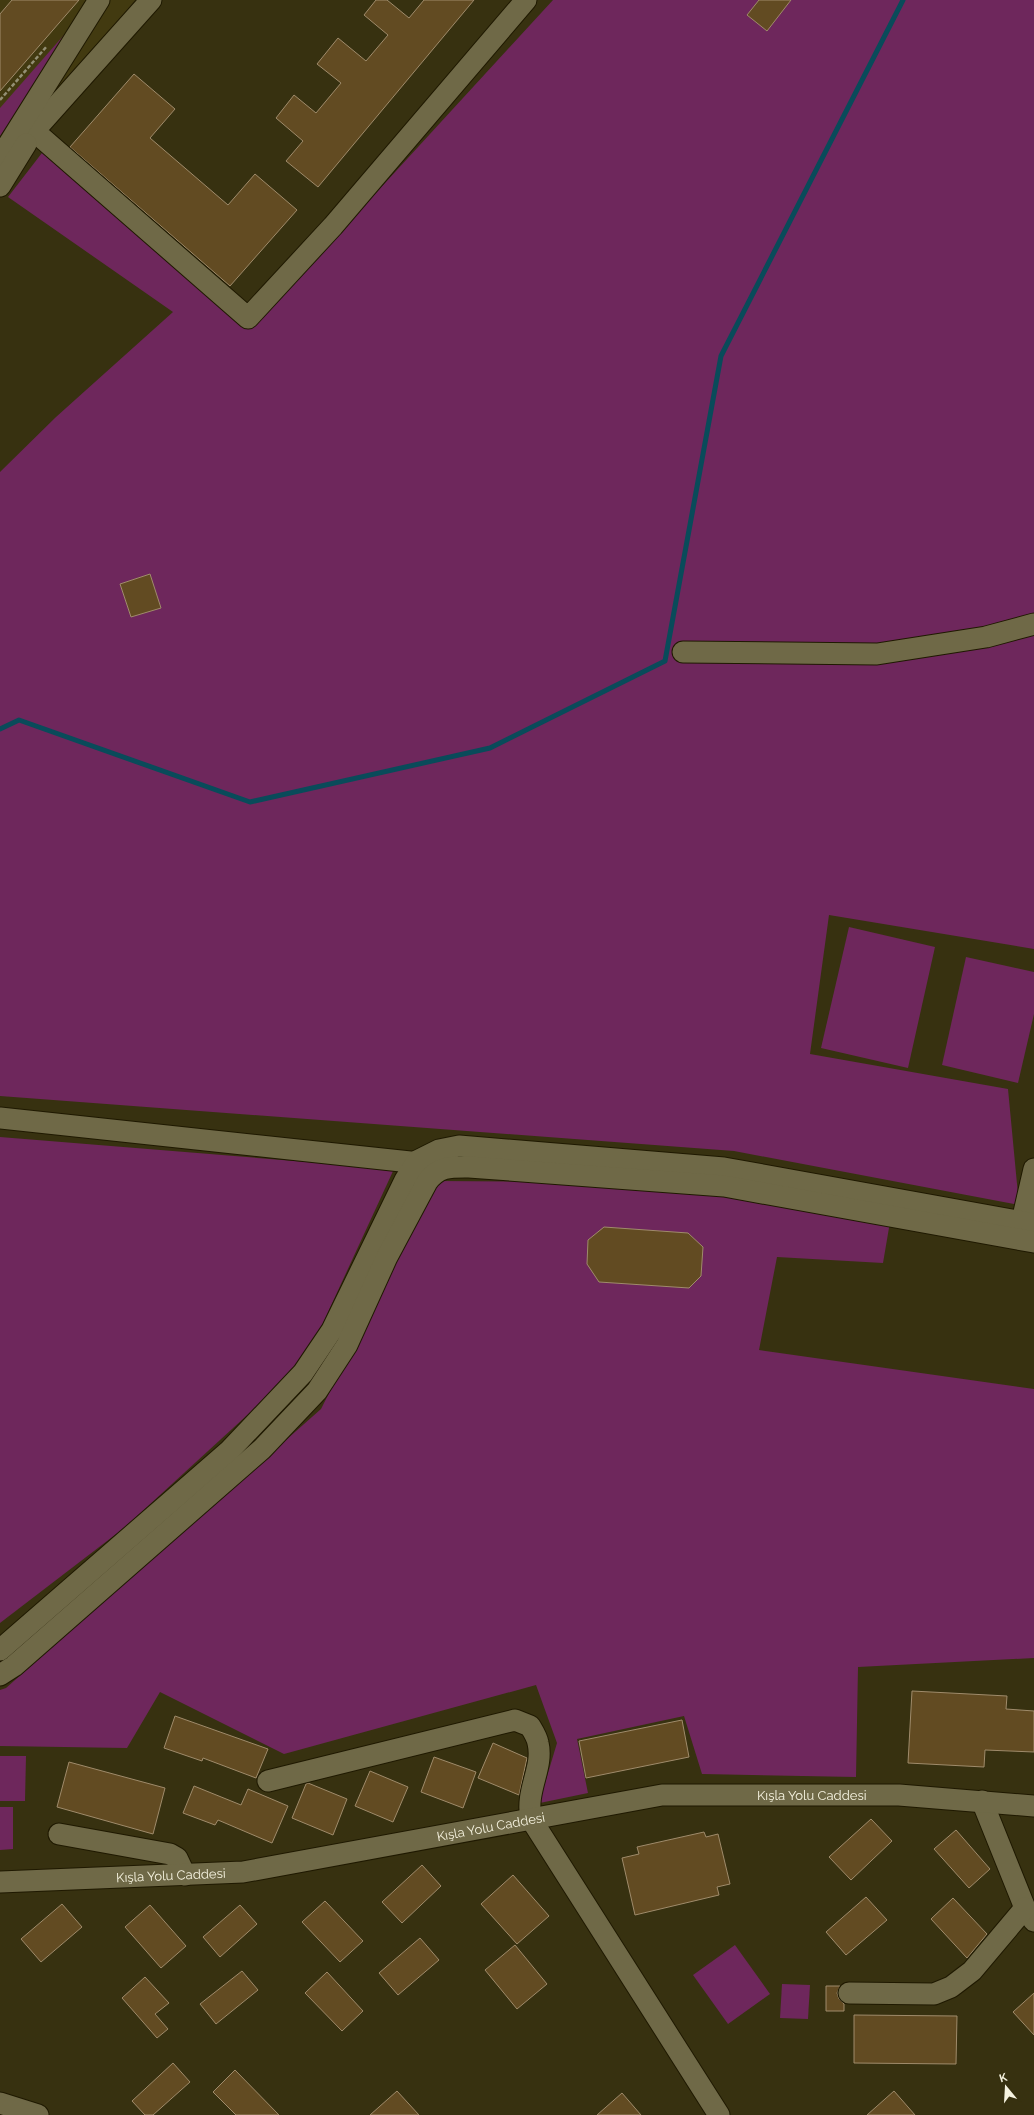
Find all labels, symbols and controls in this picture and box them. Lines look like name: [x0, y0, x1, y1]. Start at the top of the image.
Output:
street label: Kışla Yolu Caddesi: [757, 1788, 867, 1803]
street label: Kışla Yolu Caddesi: [435, 1809, 546, 1844]
street label: Kışla Yolu Caddesi: [116, 1865, 226, 1885]
north arrow: [986, 2067, 1026, 2107]
text: K: [998, 2070, 1009, 2085]

